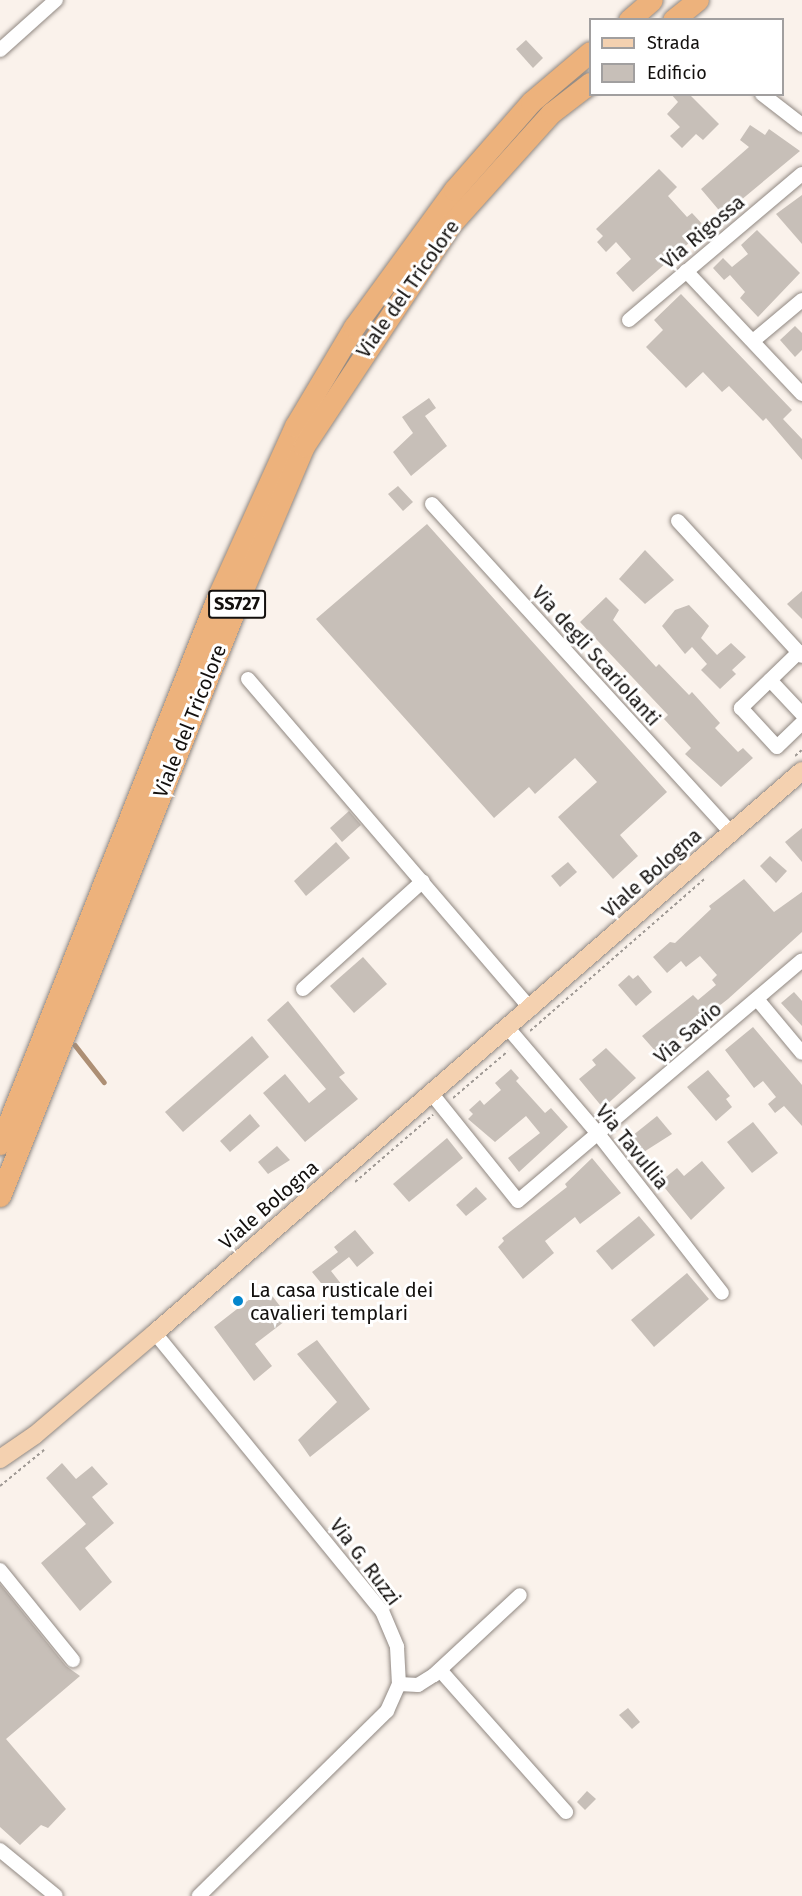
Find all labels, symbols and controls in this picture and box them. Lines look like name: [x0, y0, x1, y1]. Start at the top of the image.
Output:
legend: [589, 18, 784, 96]
text: Strada: [647, 32, 700, 54]
text: Edificio: [647, 62, 707, 84]
street label: Via Rigossa: [656, 190, 750, 274]
street label: Viale del Tricolore: [351, 215, 465, 363]
street label: Via degli Scariolanti: [527, 581, 665, 731]
road number: SS727: [207, 589, 267, 619]
street label: Viale del Tricolore: [148, 641, 232, 801]
street label: Viale Bologna: [597, 823, 707, 923]
street label: Via Savio: [649, 997, 727, 1069]
street label: Via Tavullia: [590, 1100, 674, 1194]
street label: Viale Bologna: [214, 1155, 324, 1255]
place label: La casa rusticale dei cavalieri templari: [250, 1278, 433, 1325]
marker: La casa rusticale dei cavalieri templari: [231, 1294, 245, 1308]
street label: Via G. Ruzzi: [325, 1514, 405, 1610]

